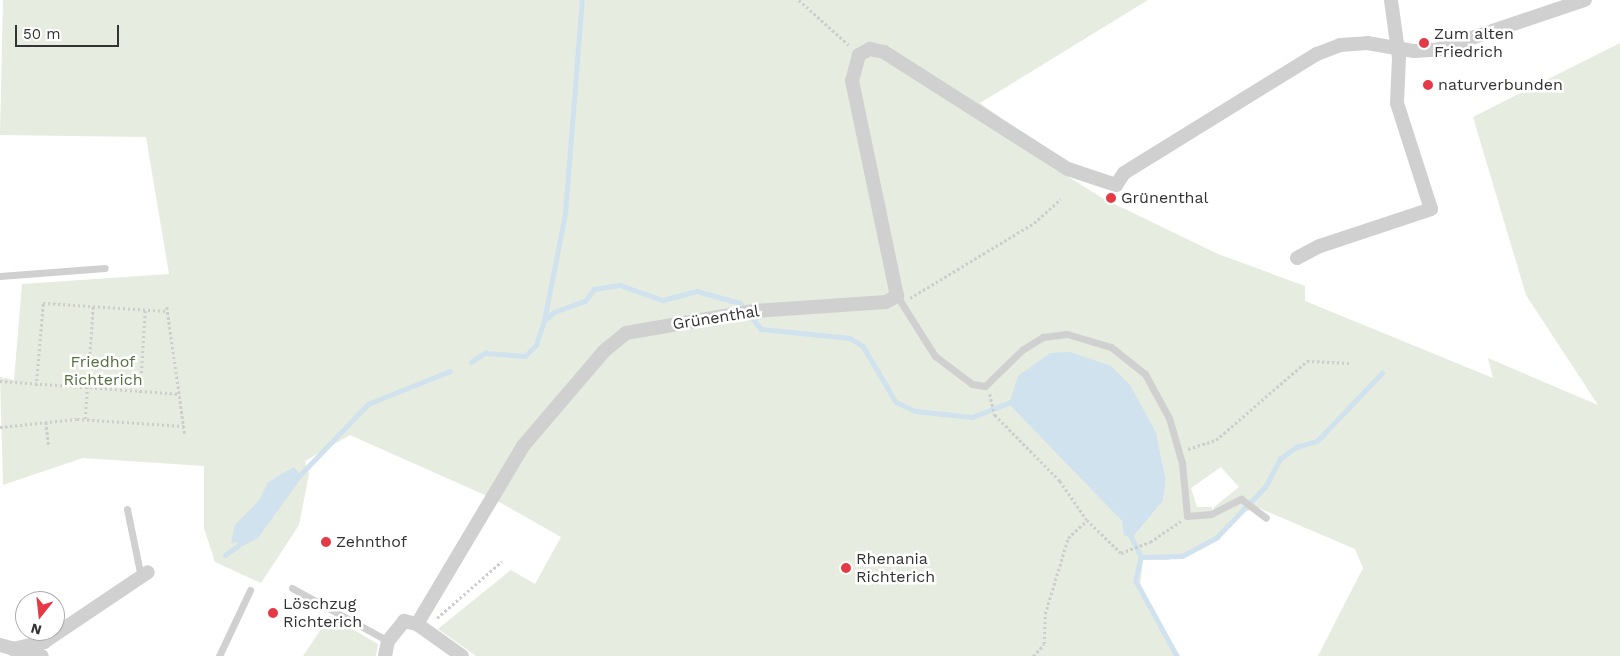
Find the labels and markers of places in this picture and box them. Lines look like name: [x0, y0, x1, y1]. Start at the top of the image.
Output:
place label: Zum alten Friedrich: [1434, 24, 1514, 62]
marker: Zum alten Friedrich: [1418, 37, 1430, 49]
place label: naturverbunden: [1438, 75, 1563, 95]
marker: naturverbunden: [1422, 79, 1434, 91]
place label: Grünenthal: [1121, 188, 1208, 208]
marker: Grünenthal: [1105, 192, 1117, 204]
place label: Zehnthof: [336, 532, 407, 552]
marker: Zehnthof: [320, 536, 332, 548]
place label: Rhenania Richterich: [856, 549, 935, 587]
marker: Rhenania Richterich: [840, 562, 852, 574]
place label: Löschzug Richterich: [283, 594, 362, 632]
marker: Löschzug Richterich: [267, 607, 279, 619]

